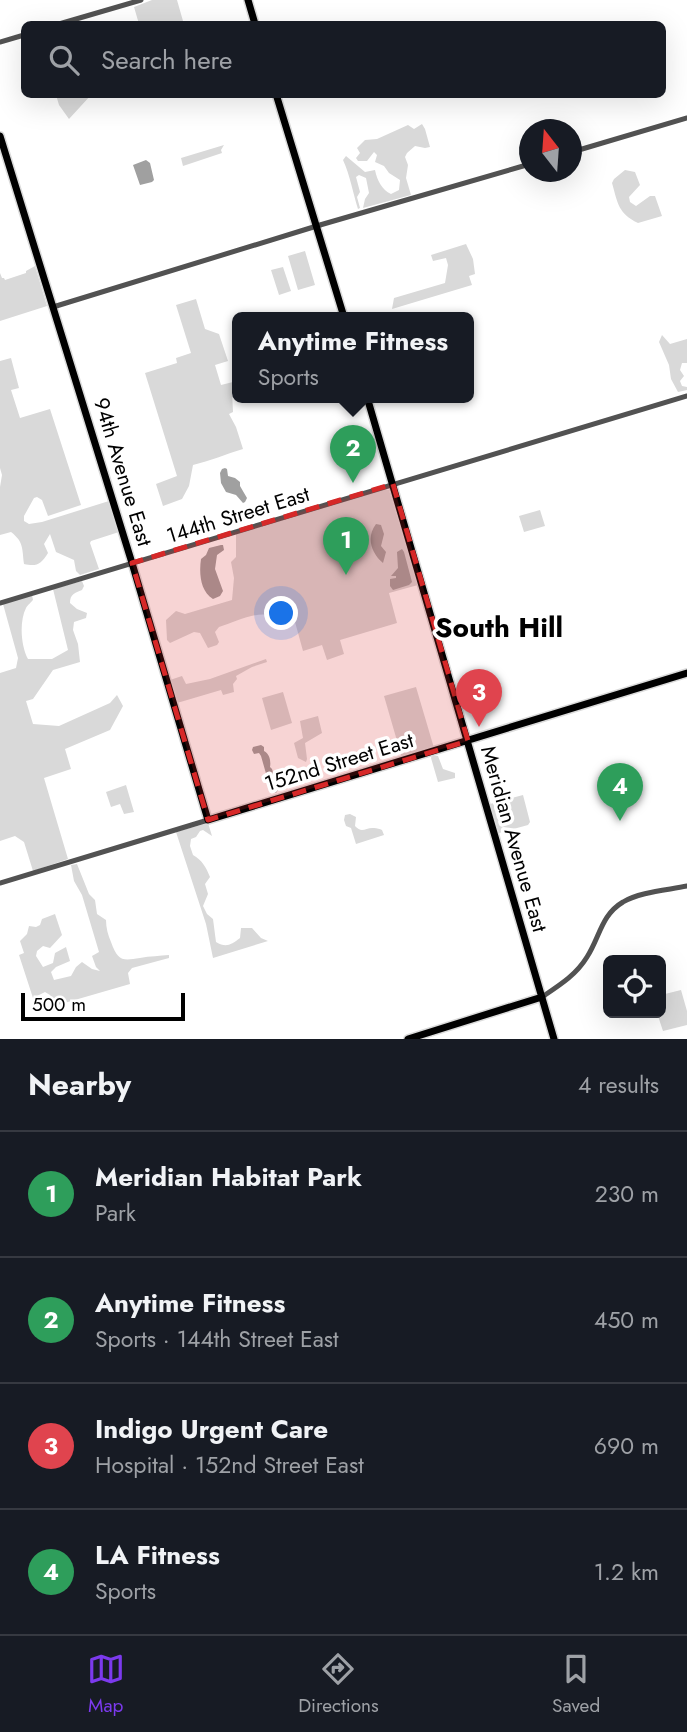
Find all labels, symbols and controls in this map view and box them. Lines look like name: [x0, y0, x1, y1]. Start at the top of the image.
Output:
search box: [21, 21, 666, 98]
icon: search: [45, 41, 83, 79]
text: Search here: [101, 41, 233, 79]
north arrow: [519, 119, 582, 182]
popup: [232, 312, 474, 403]
text: Anytime Fitness: [258, 322, 448, 360]
text: Sports: [258, 360, 319, 394]
street label: 94th Avenue East: [86, 394, 160, 550]
pin: 2: [330, 425, 376, 483]
street label: 144th Street East: [163, 479, 313, 551]
pin: 1: [323, 517, 369, 575]
your location: [264, 596, 298, 630]
district label: South Hill: [435, 607, 563, 648]
pin: 3: [456, 669, 502, 727]
street label: 152nd Street East: [261, 725, 417, 799]
street label: Meridian Avenue East: [473, 742, 555, 936]
pin: 4: [597, 763, 643, 821]
map controls: [603, 955, 666, 1018]
button: locate: [603, 955, 666, 1018]
scale bar: [21, 990, 186, 1022]
text: 500 m: [32, 991, 86, 1018]
text: Nearby: [28, 1063, 131, 1106]
text: 4 results: [578, 1068, 659, 1102]
text: Meridian Habitat Park: [95, 1158, 362, 1196]
text: 1: [45, 1177, 57, 1211]
text: 230 m: [595, 1177, 659, 1211]
text: Park: [95, 1196, 136, 1230]
text: Anytime Fitness: [95, 1284, 285, 1322]
text: 2: [43, 1303, 59, 1337]
text: 450 m: [594, 1303, 659, 1337]
text: Sports · 144th Street East: [95, 1322, 339, 1356]
text: Indigo Urgent Care: [95, 1410, 328, 1448]
text: 3: [44, 1429, 58, 1463]
text: 690 m: [594, 1429, 659, 1463]
text: Hospital · 152nd Street East: [95, 1448, 364, 1482]
text: LA Fitness: [95, 1536, 220, 1574]
text: 4: [43, 1555, 59, 1589]
text: 1.2 km: [594, 1555, 659, 1589]
text: Sports: [95, 1574, 156, 1608]
tab: Map: [87, 1650, 125, 1719]
tab: Directions: [298, 1650, 379, 1719]
tab: Saved: [552, 1650, 600, 1719]

